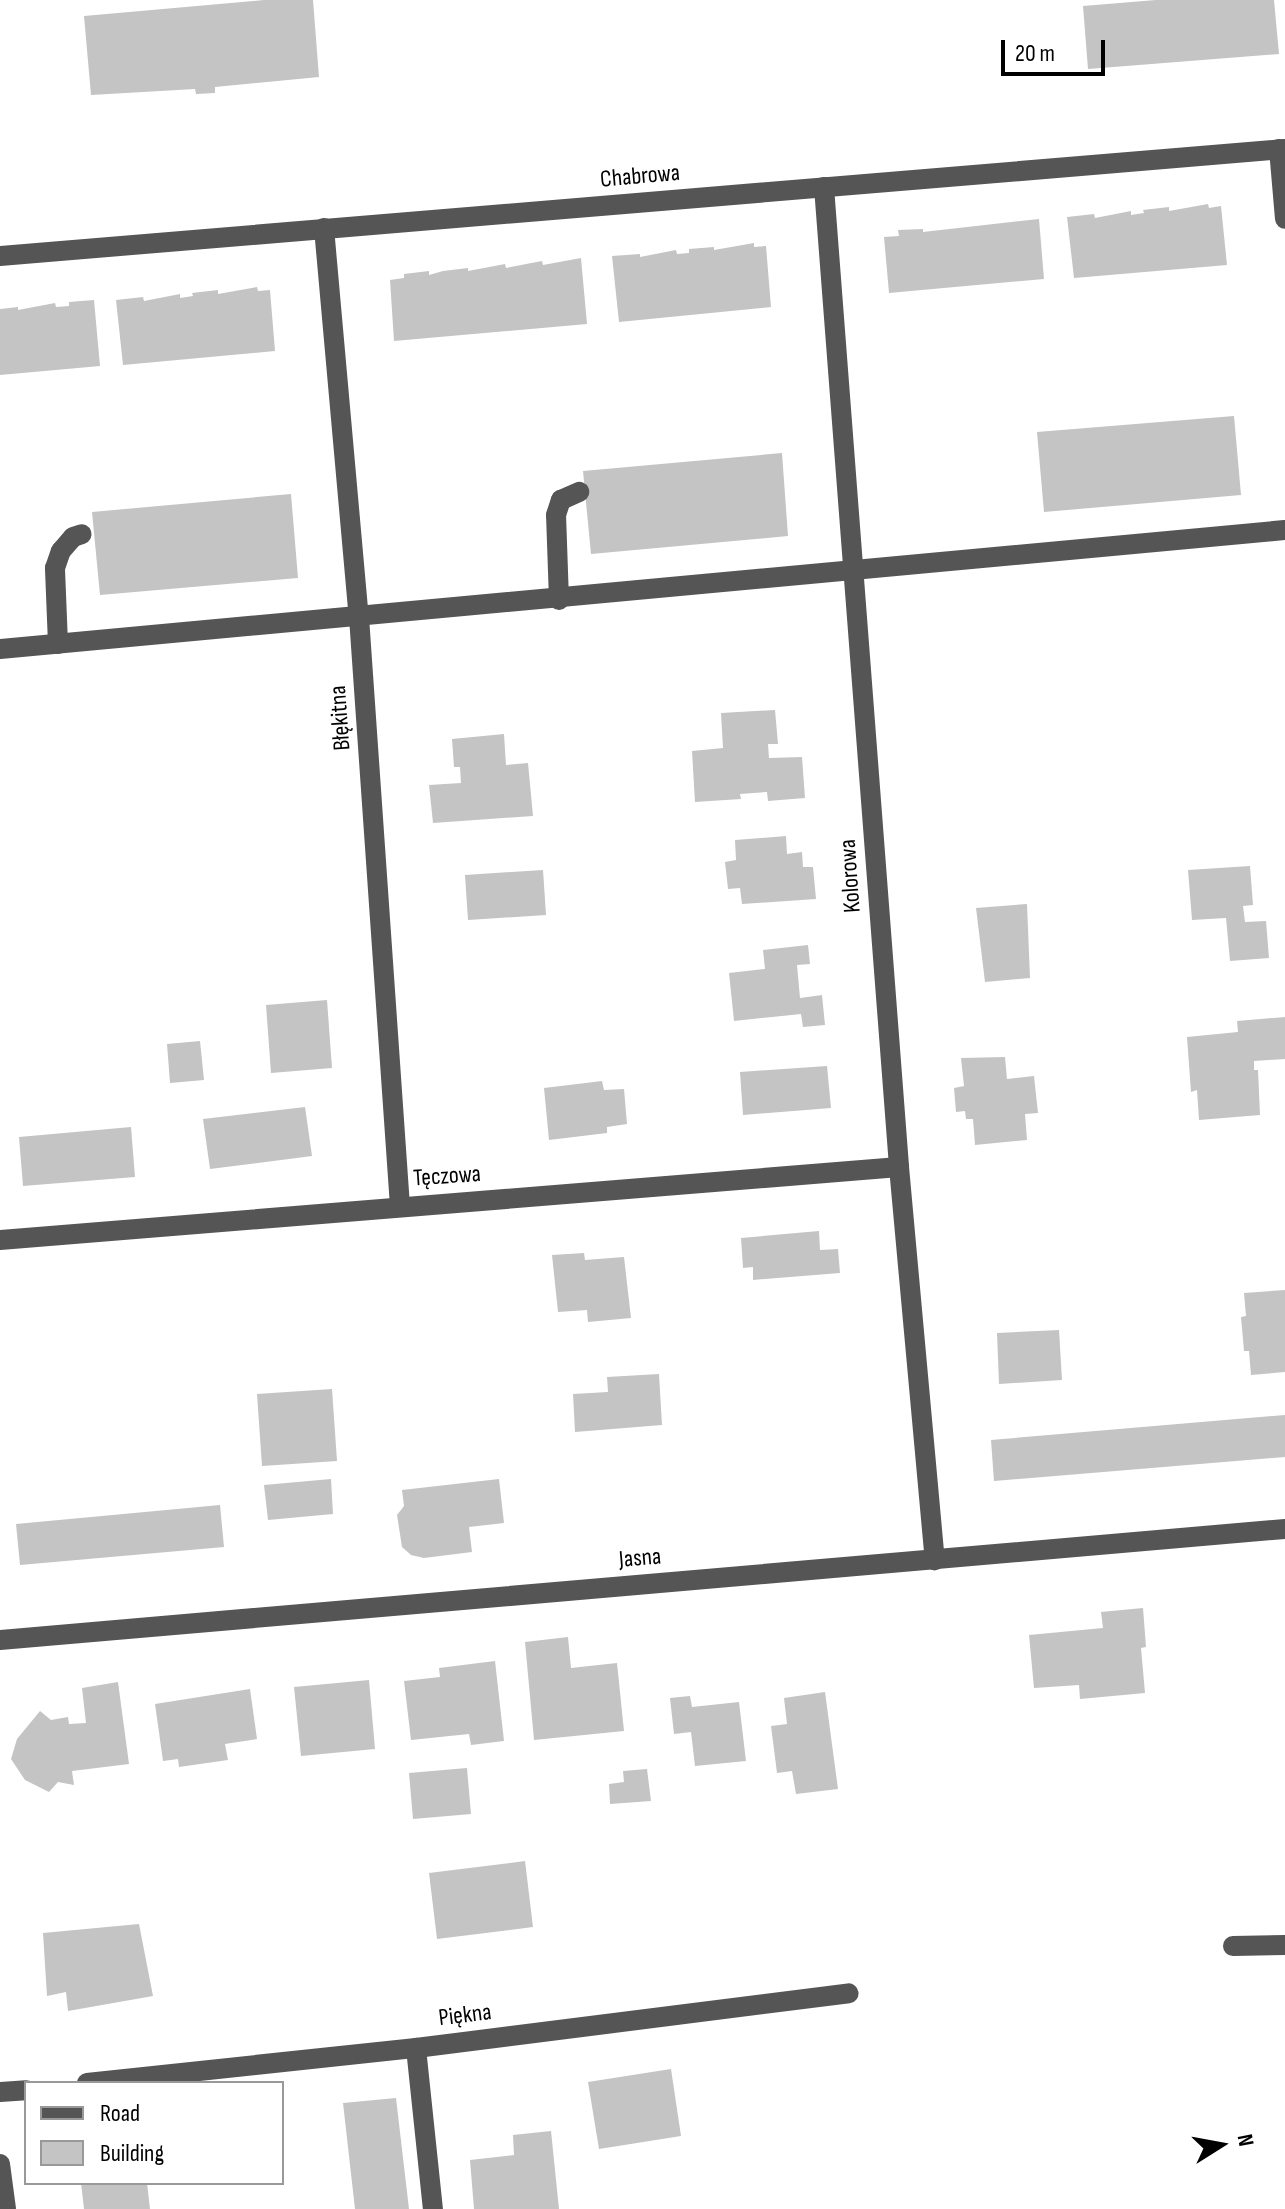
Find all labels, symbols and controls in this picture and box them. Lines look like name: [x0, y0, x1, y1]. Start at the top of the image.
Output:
scale bar: [1005, 24, 1109, 74]
text: 20 m: [1015, 39, 1055, 68]
street label: Chabrowa: [599, 158, 681, 194]
street label: Błękitna: [323, 684, 357, 752]
street label: Kolorowa: [833, 838, 867, 914]
street label: Tęczowa: [412, 1159, 482, 1193]
street label: Jasna: [618, 1542, 662, 1574]
street label: Piękna: [437, 1997, 493, 2033]
legend: [24, 2081, 284, 2185]
text: Road: [100, 2099, 140, 2128]
north arrow: [1181, 2105, 1261, 2185]
text: N: [1231, 2132, 1259, 2149]
text: Building: [100, 2139, 164, 2168]

